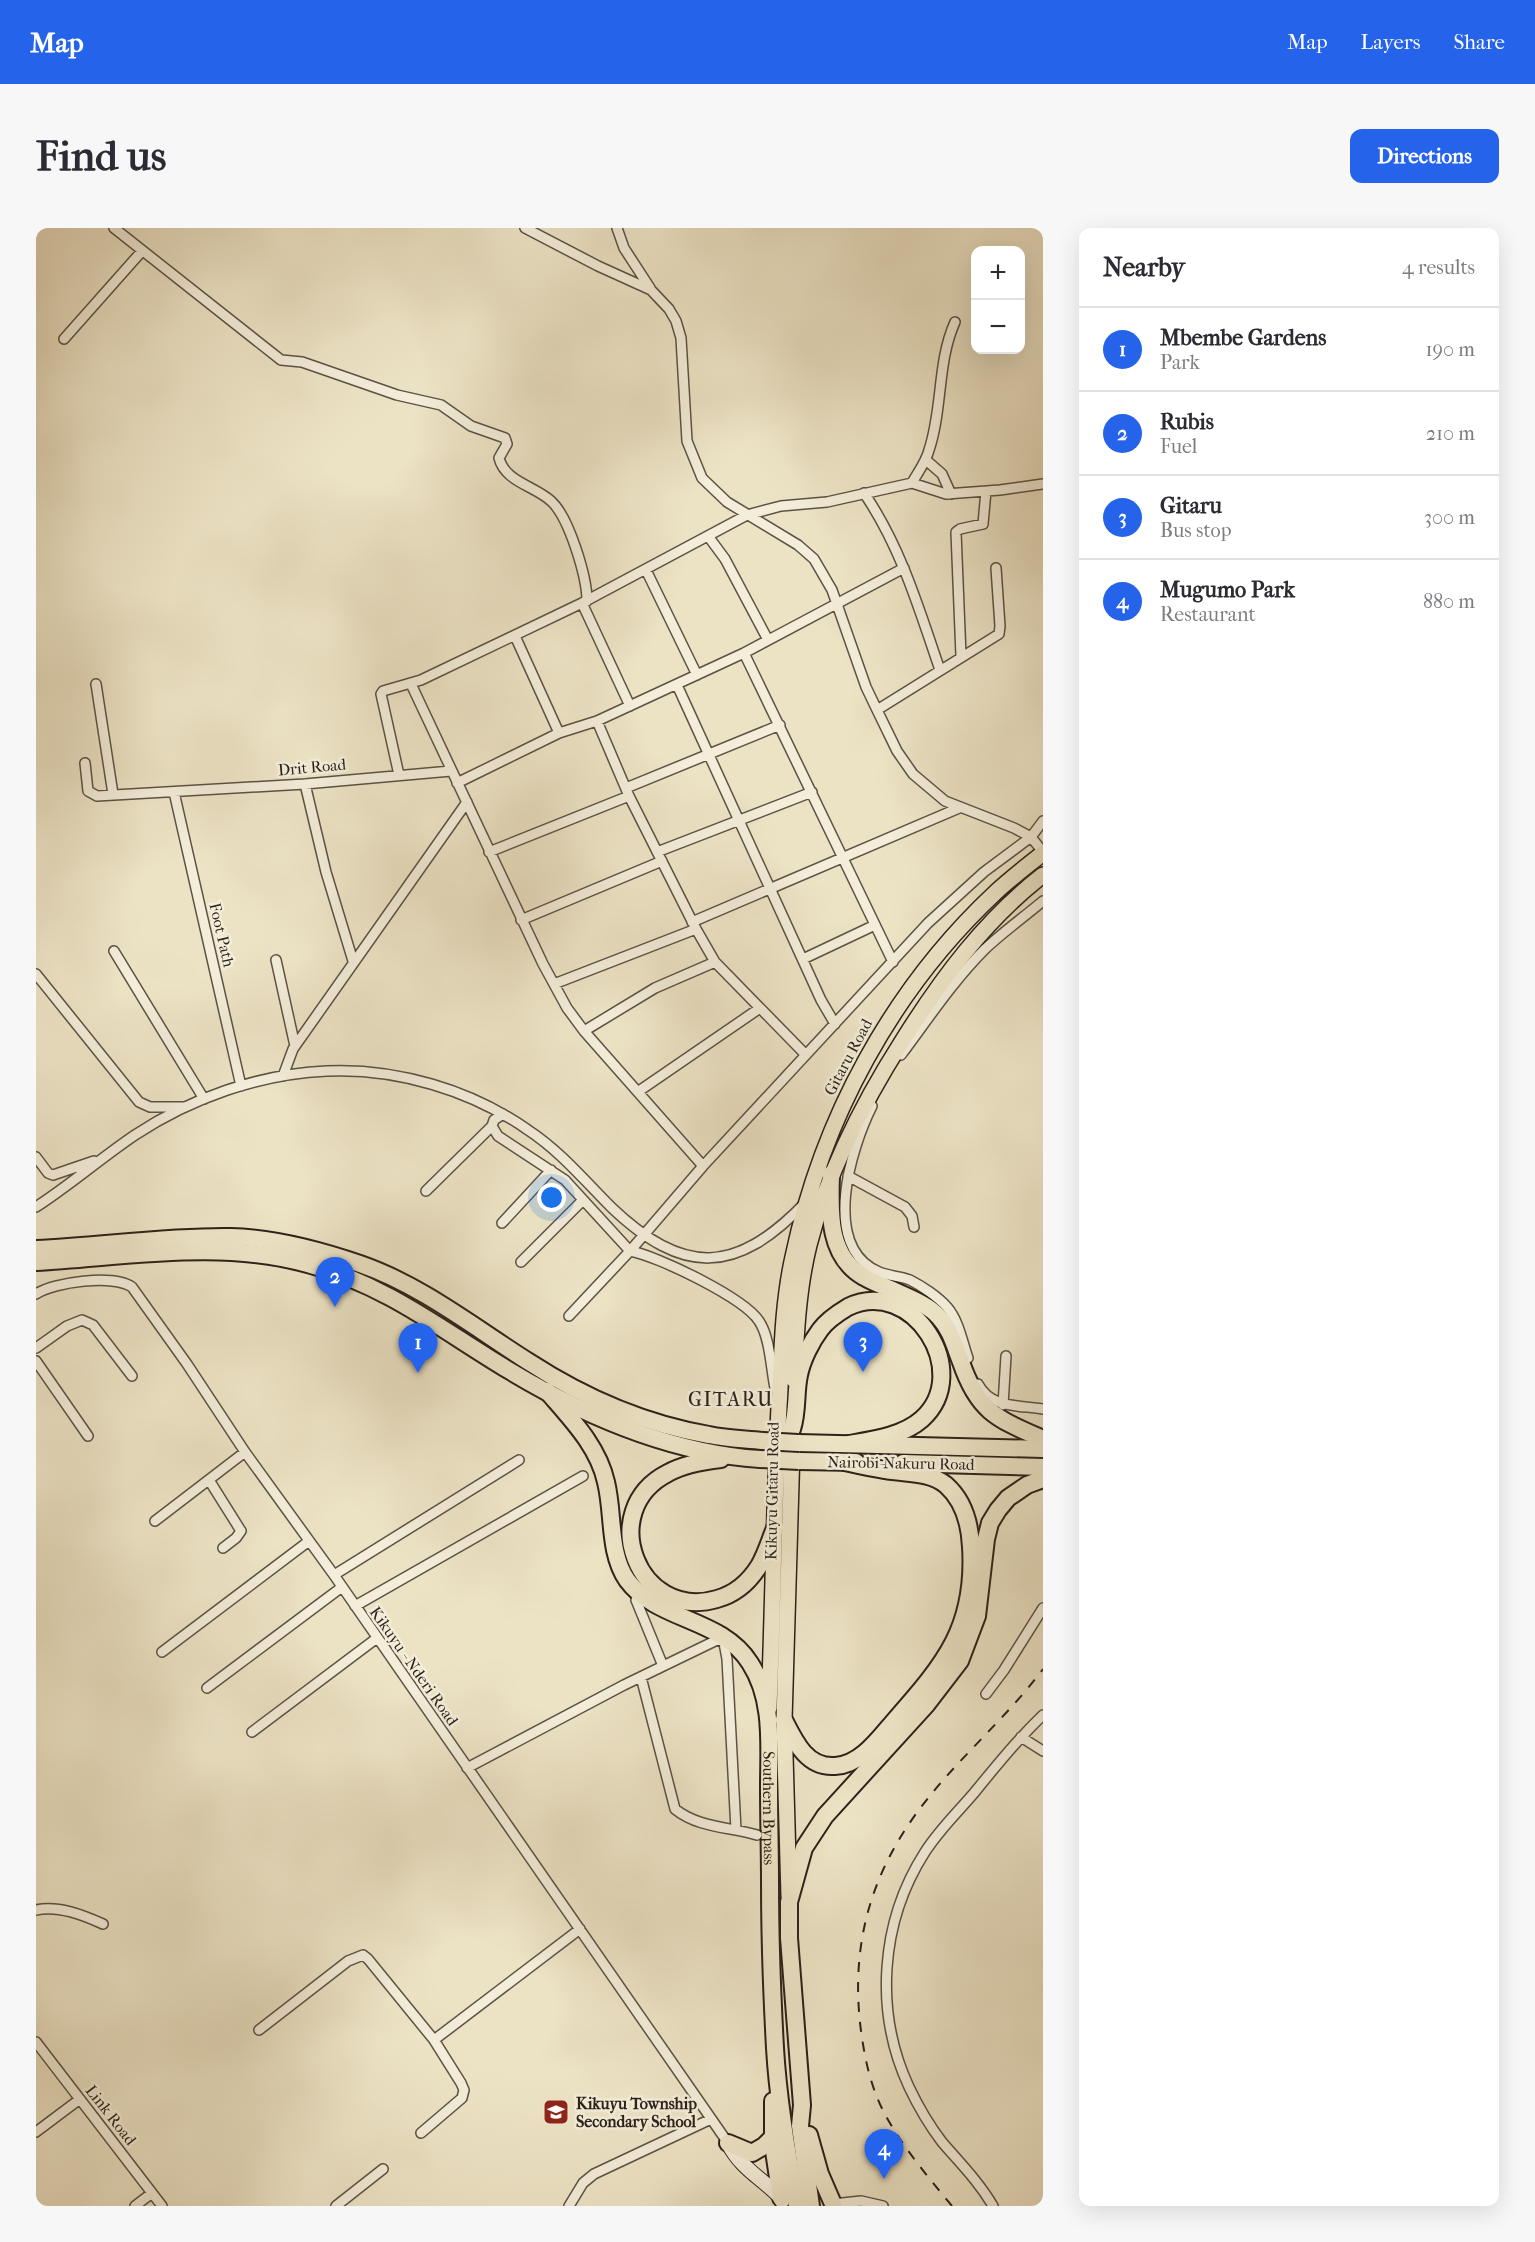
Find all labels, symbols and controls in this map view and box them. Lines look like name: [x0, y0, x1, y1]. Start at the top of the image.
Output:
text: Map: [30, 26, 84, 59]
text: Map: [1287, 30, 1328, 54]
text: Layers: [1361, 30, 1420, 54]
text: Share: [1453, 30, 1505, 54]
button: Directions: [1350, 129, 1499, 183]
text: Find us: [36, 132, 166, 181]
map controls: [971, 246, 1025, 354]
button: +: [971, 246, 1025, 300]
text: Nearby: [1103, 252, 1185, 283]
text: 4 results: [1402, 256, 1475, 279]
button: −: [971, 300, 1025, 354]
text: Mbembe Gardens: [1160, 325, 1326, 351]
text: 1: [1119, 338, 1126, 361]
text: 190 m: [1425, 338, 1475, 361]
text: Park: [1160, 351, 1200, 374]
text: Rubis: [1160, 409, 1214, 435]
text: 2: [1117, 422, 1128, 445]
text: 210 m: [1426, 422, 1475, 445]
text: Fuel: [1160, 435, 1197, 458]
text: Gitaru: [1160, 493, 1222, 519]
text: 3: [1118, 506, 1127, 529]
text: 300 m: [1424, 506, 1475, 529]
text: Bus stop: [1160, 519, 1232, 542]
text: Mugumo Park: [1160, 577, 1295, 603]
text: 4: [1117, 590, 1128, 613]
text: 880 m: [1423, 590, 1475, 613]
text: Restaurant: [1160, 603, 1256, 626]
street label: Drit Road: [277, 755, 347, 779]
street label: Foot Path: [205, 901, 239, 969]
street label: Gitaru Road: [820, 1015, 876, 1099]
your location: [537, 1183, 566, 1212]
pin: 2: [316, 1258, 354, 1307]
pin: 3: [844, 1322, 882, 1372]
pin: 1: [398, 1324, 437, 1373]
district label: GITARU: [688, 1388, 774, 1411]
street label: Kikuyu Gitaru Road: [761, 1421, 783, 1560]
street label: Nairobi-Nakuru Road: [827, 1452, 975, 1474]
street label: Kikuyu - Nderi Road: [366, 1603, 462, 1729]
street label: Southern Bypass: [759, 1751, 779, 1865]
street label: Link Road: [82, 2081, 140, 2149]
place label: Kikuyu Township Secondary School: [576, 2094, 697, 2132]
school or university icon: Kikuyu Township Secondary School: [541, 2097, 571, 2127]
pin: 4: [864, 2130, 904, 2179]

